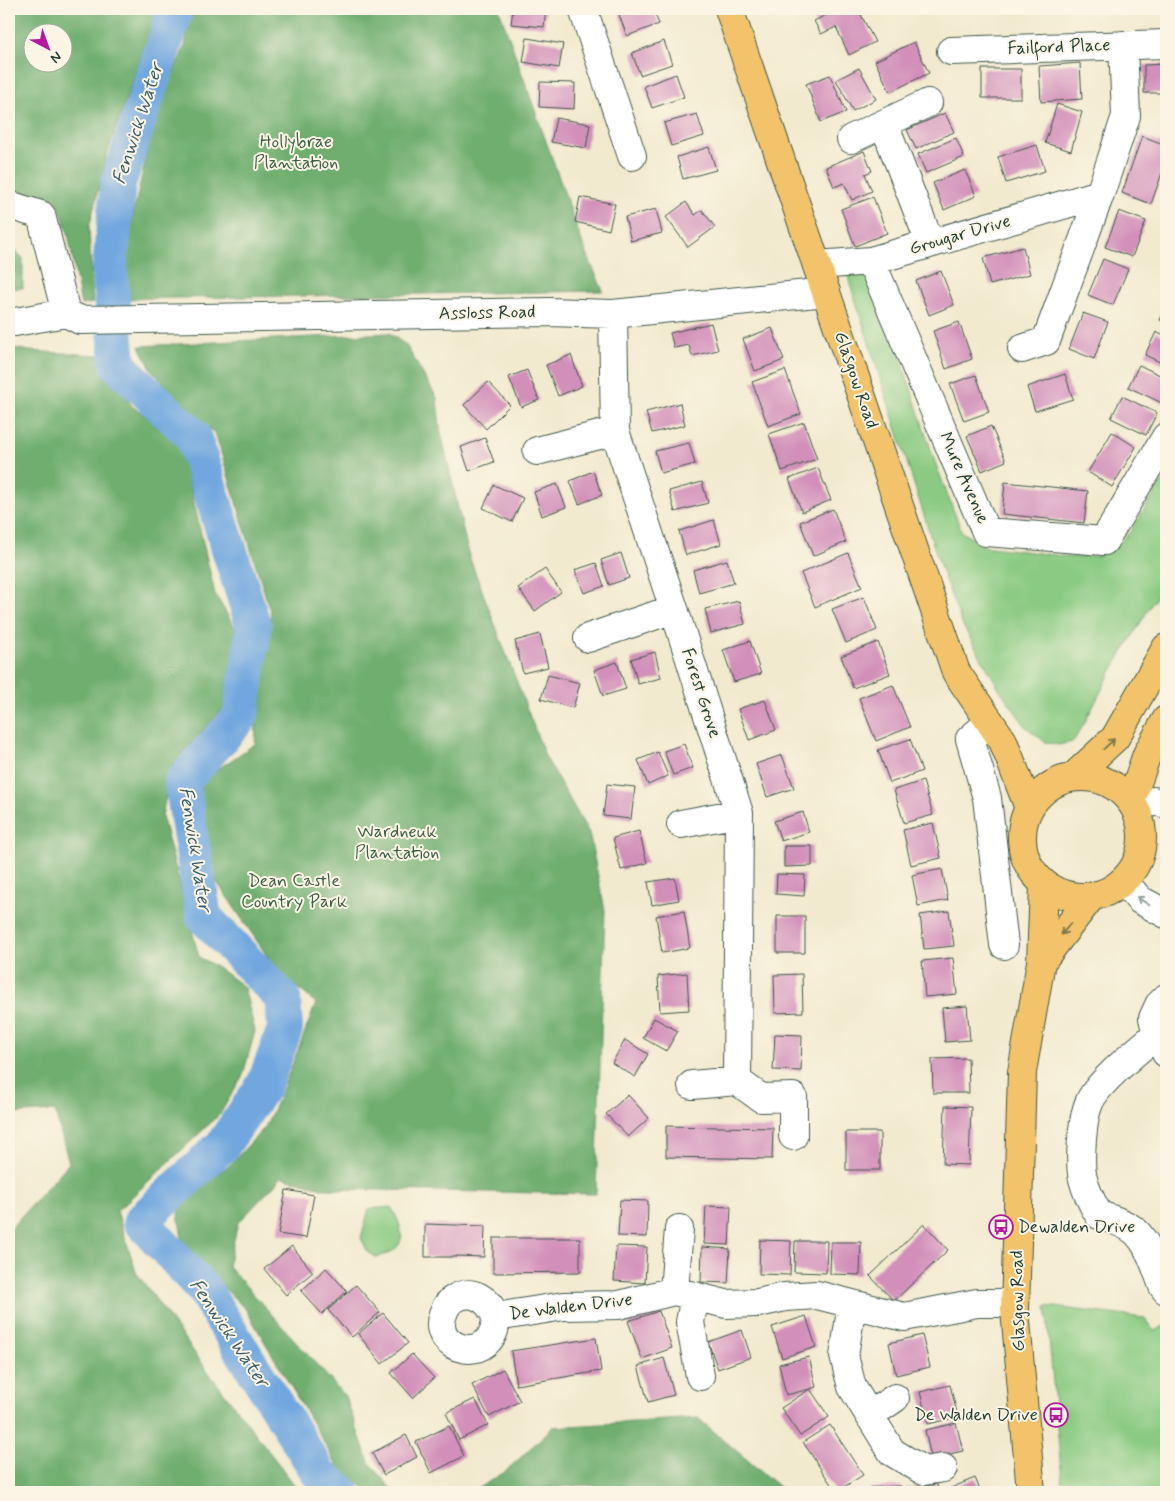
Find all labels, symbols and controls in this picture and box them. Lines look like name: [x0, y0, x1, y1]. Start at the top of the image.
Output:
north arrow: [22, 22, 72, 72]
street label: Failford Place: [1007, 33, 1111, 63]
text: N: [46, 47, 65, 67]
water label: Fenwick Water: [107, 57, 170, 188]
park label: Hollybrae Plantation: [254, 130, 338, 175]
street label: Grougar Drive: [907, 209, 1013, 261]
street label: Assloss Road: [438, 300, 536, 326]
street label: Glasgow Road: [828, 328, 884, 432]
street label: Mure Avenue: [933, 428, 995, 528]
street label: Forest Grove: [675, 645, 727, 741]
one-way arrow: [1102, 738, 1115, 750]
water label: Fenwick Water: [173, 785, 218, 916]
park label: Wardneuk Plantation: [355, 820, 439, 865]
park label: Dean Castle Country Park: [241, 869, 347, 914]
one-way arrow: [1136, 895, 1150, 906]
one-way arrow: [1061, 922, 1071, 936]
bus stop icon: Dewalden Drive: [988, 1214, 1014, 1240]
place label: Dewalden Drive: [1018, 1215, 1135, 1239]
street label: Glasgow Road: [1005, 1250, 1031, 1352]
water label: Fenwick Water: [184, 1274, 276, 1395]
street label: De Walden Drive: [508, 1288, 634, 1326]
bus stop icon: De Walden Drive: [1043, 1402, 1069, 1428]
place label: De Walden Drive: [914, 1403, 1038, 1427]

